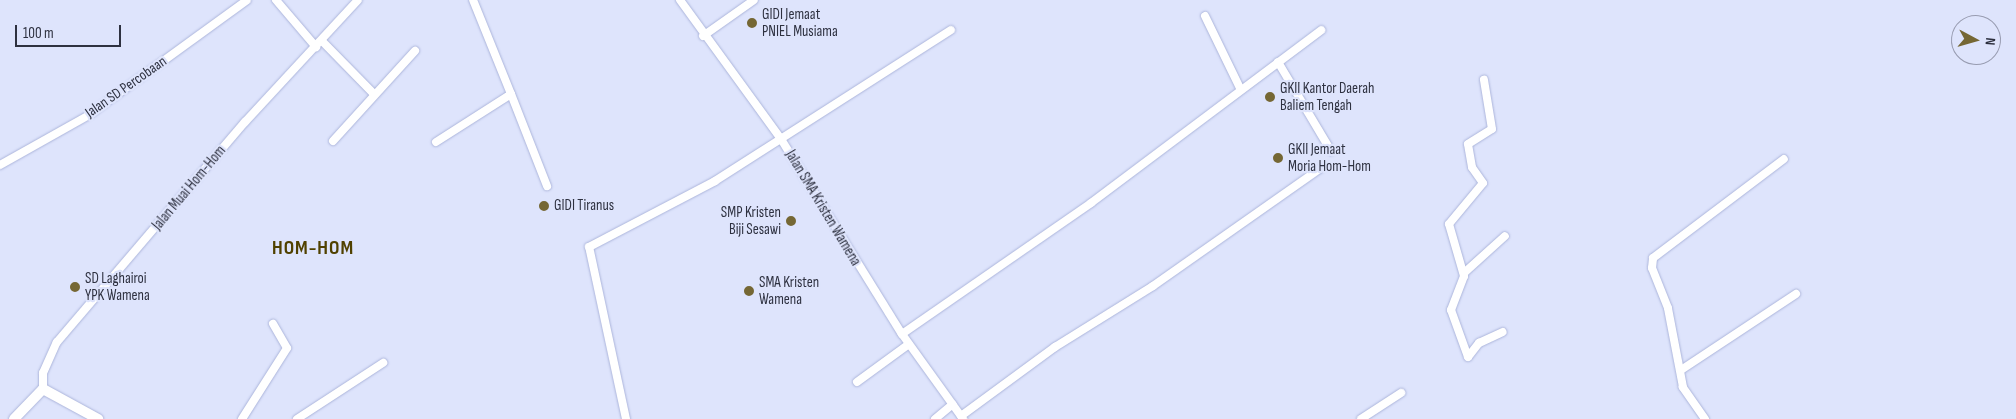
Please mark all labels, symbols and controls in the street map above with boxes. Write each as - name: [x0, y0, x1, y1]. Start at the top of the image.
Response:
- place label: GIDI Jemaat PNIEL Musiama: [762, 5, 838, 40]
- scale bar: [18, 15, 124, 47]
- north arrow: [1951, 15, 2001, 65]
- marker: GIDI Jemaat PNIEL Musiama: [746, 17, 758, 29]
- text: 100 m: [23, 24, 54, 43]
- text: N: [1982, 37, 1999, 46]
- street label: Jalan SD Percobaan: [82, 52, 170, 122]
- place label: GKII Kantor Daerah Baliem Tengah: [1280, 79, 1374, 114]
- marker: GKII Kantor Daerah Baliem Tengah: [1264, 91, 1276, 103]
- place label: GKII Jemaat Moria Hom-Hom: [1288, 140, 1371, 175]
- street label: Jalan Muai Hom-Hom: [148, 142, 230, 234]
- street label: Jalan SMA Kristen Wamena: [781, 147, 865, 269]
- marker: GKII Jemaat Moria Hom-Hom: [1272, 152, 1284, 164]
- place label: GIDI Tiranus: [554, 197, 614, 215]
- marker: GIDI Tiranus: [538, 200, 550, 212]
- place label: SMP Kristen Biji Sesawi: [721, 203, 781, 238]
- marker: SMP Kristen Biji Sesawi: [785, 215, 797, 227]
- district label: HOM-HOM: [271, 236, 355, 260]
- place label: SD Laghairoi YPK Wamena: [85, 269, 150, 304]
- place label: SMA Kristen Wamena: [759, 273, 819, 308]
- marker: SD Laghairoi YPK Wamena: [69, 281, 81, 293]
- marker: SMA Kristen Wamena: [743, 285, 755, 297]

